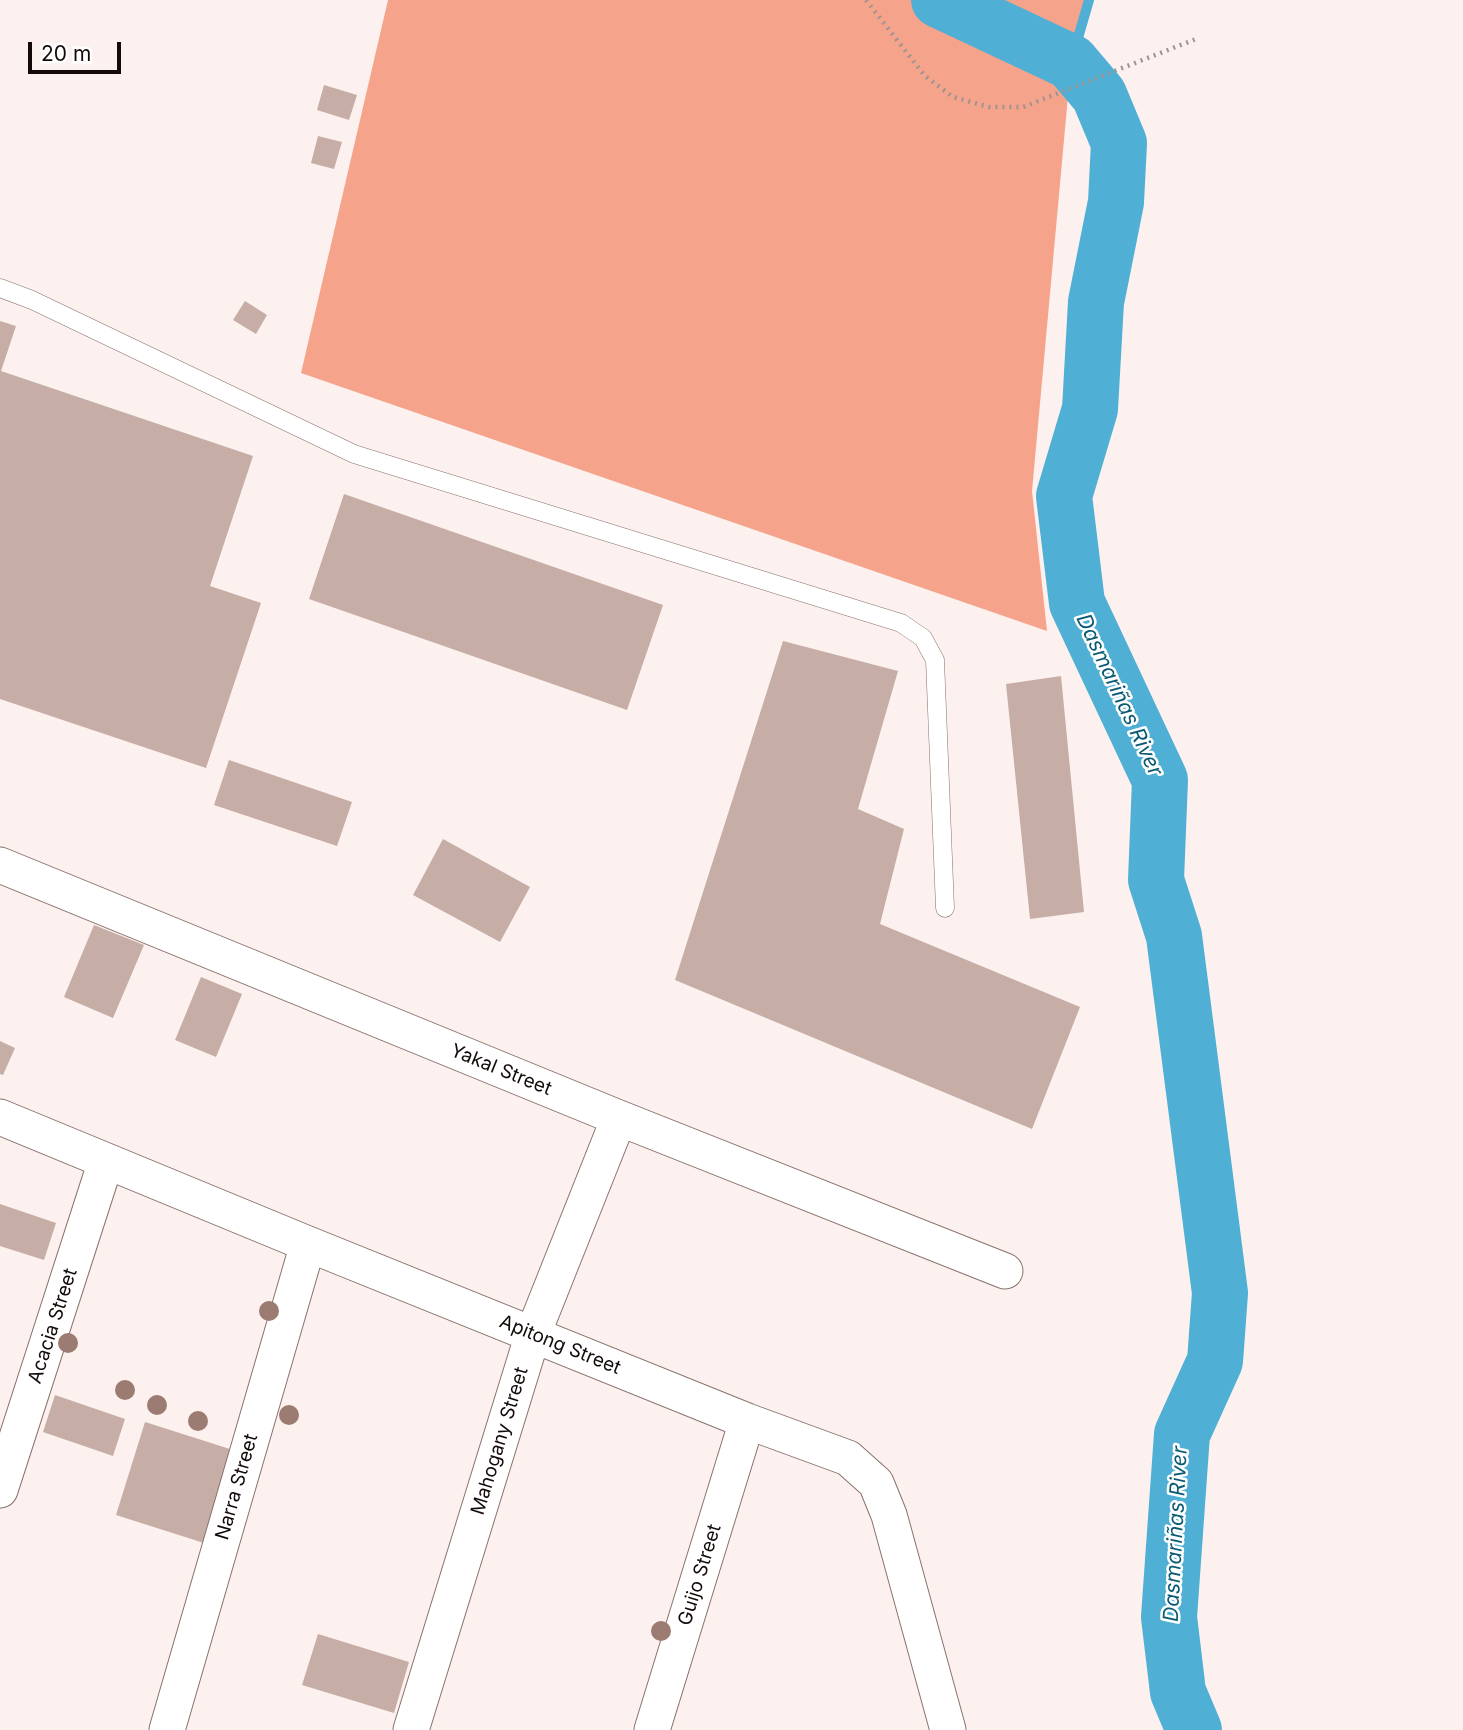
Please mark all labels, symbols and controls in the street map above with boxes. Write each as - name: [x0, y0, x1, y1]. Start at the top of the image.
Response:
- scale bar: [32, 28, 124, 72]
- text: 20 m: [41, 41, 91, 66]
- water label: Dasmariñas River: [1070, 610, 1168, 780]
- street label: Yakal Street: [447, 1039, 555, 1101]
- street label: Acacia Street: [24, 1265, 82, 1387]
- street label: Apitong Street: [496, 1310, 624, 1380]
- street label: Mahogany Street: [467, 1364, 533, 1518]
- street label: Narra Street: [211, 1431, 263, 1543]
- water label: Dasmariñas River: [1159, 1445, 1193, 1623]
- street label: Guijo Street: [674, 1521, 726, 1629]

